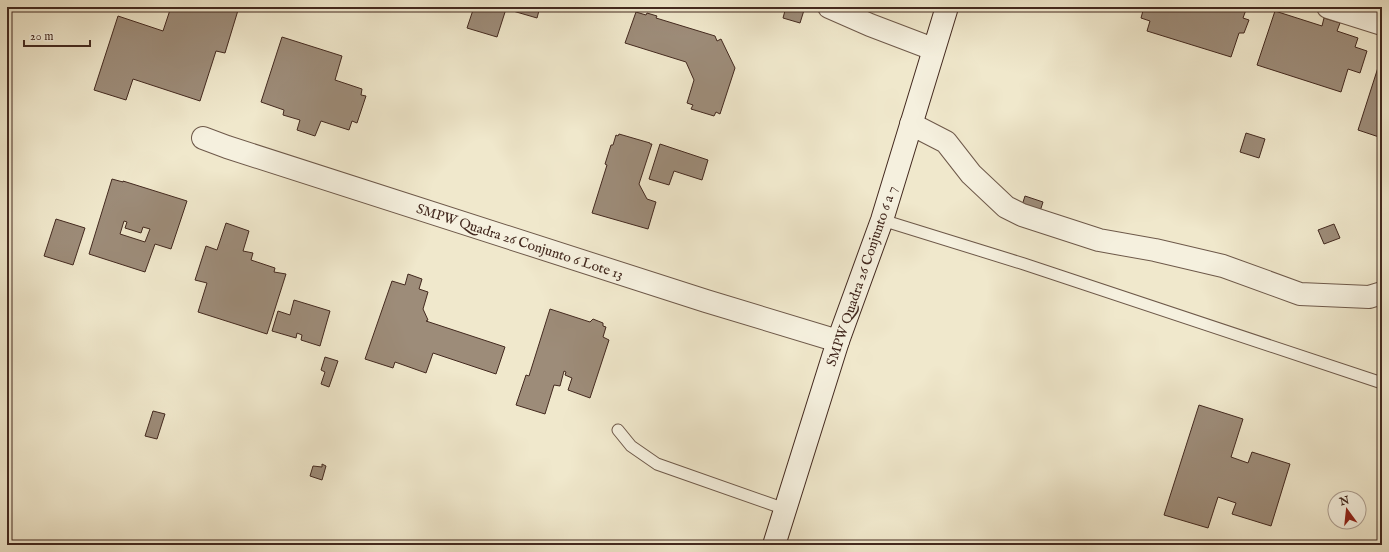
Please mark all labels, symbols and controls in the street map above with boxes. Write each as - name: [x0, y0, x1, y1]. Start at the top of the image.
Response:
- scale bar: [24, 22, 90, 48]
- text: 20 m: [30, 29, 53, 44]
- street label: SMPW Quadra 26 Conjunto 6 a 7: [823, 184, 901, 369]
- street label: SMPW Quadra 26 Conjunto 6 Lote 13: [414, 200, 625, 284]
- north arrow: [1327, 490, 1367, 530]
- text: N: [1337, 493, 1352, 510]

